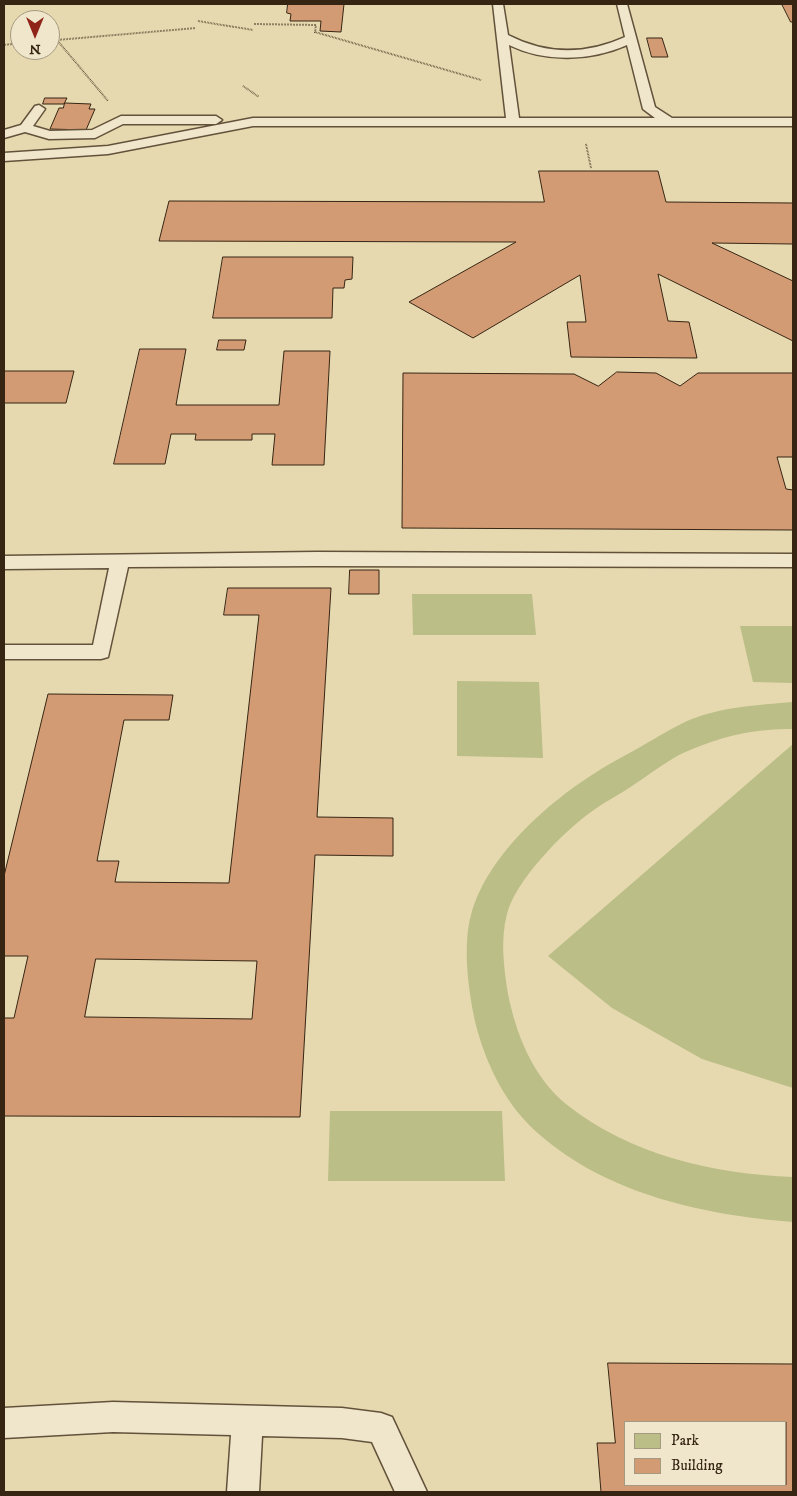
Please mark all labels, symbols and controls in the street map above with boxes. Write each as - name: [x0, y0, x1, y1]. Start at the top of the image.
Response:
- north arrow: [10, 10, 60, 60]
- text: N: [29, 40, 41, 58]
- legend: [624, 1421, 787, 1486]
- text: Park: [671, 1431, 699, 1450]
- text: Building: [671, 1456, 723, 1475]

